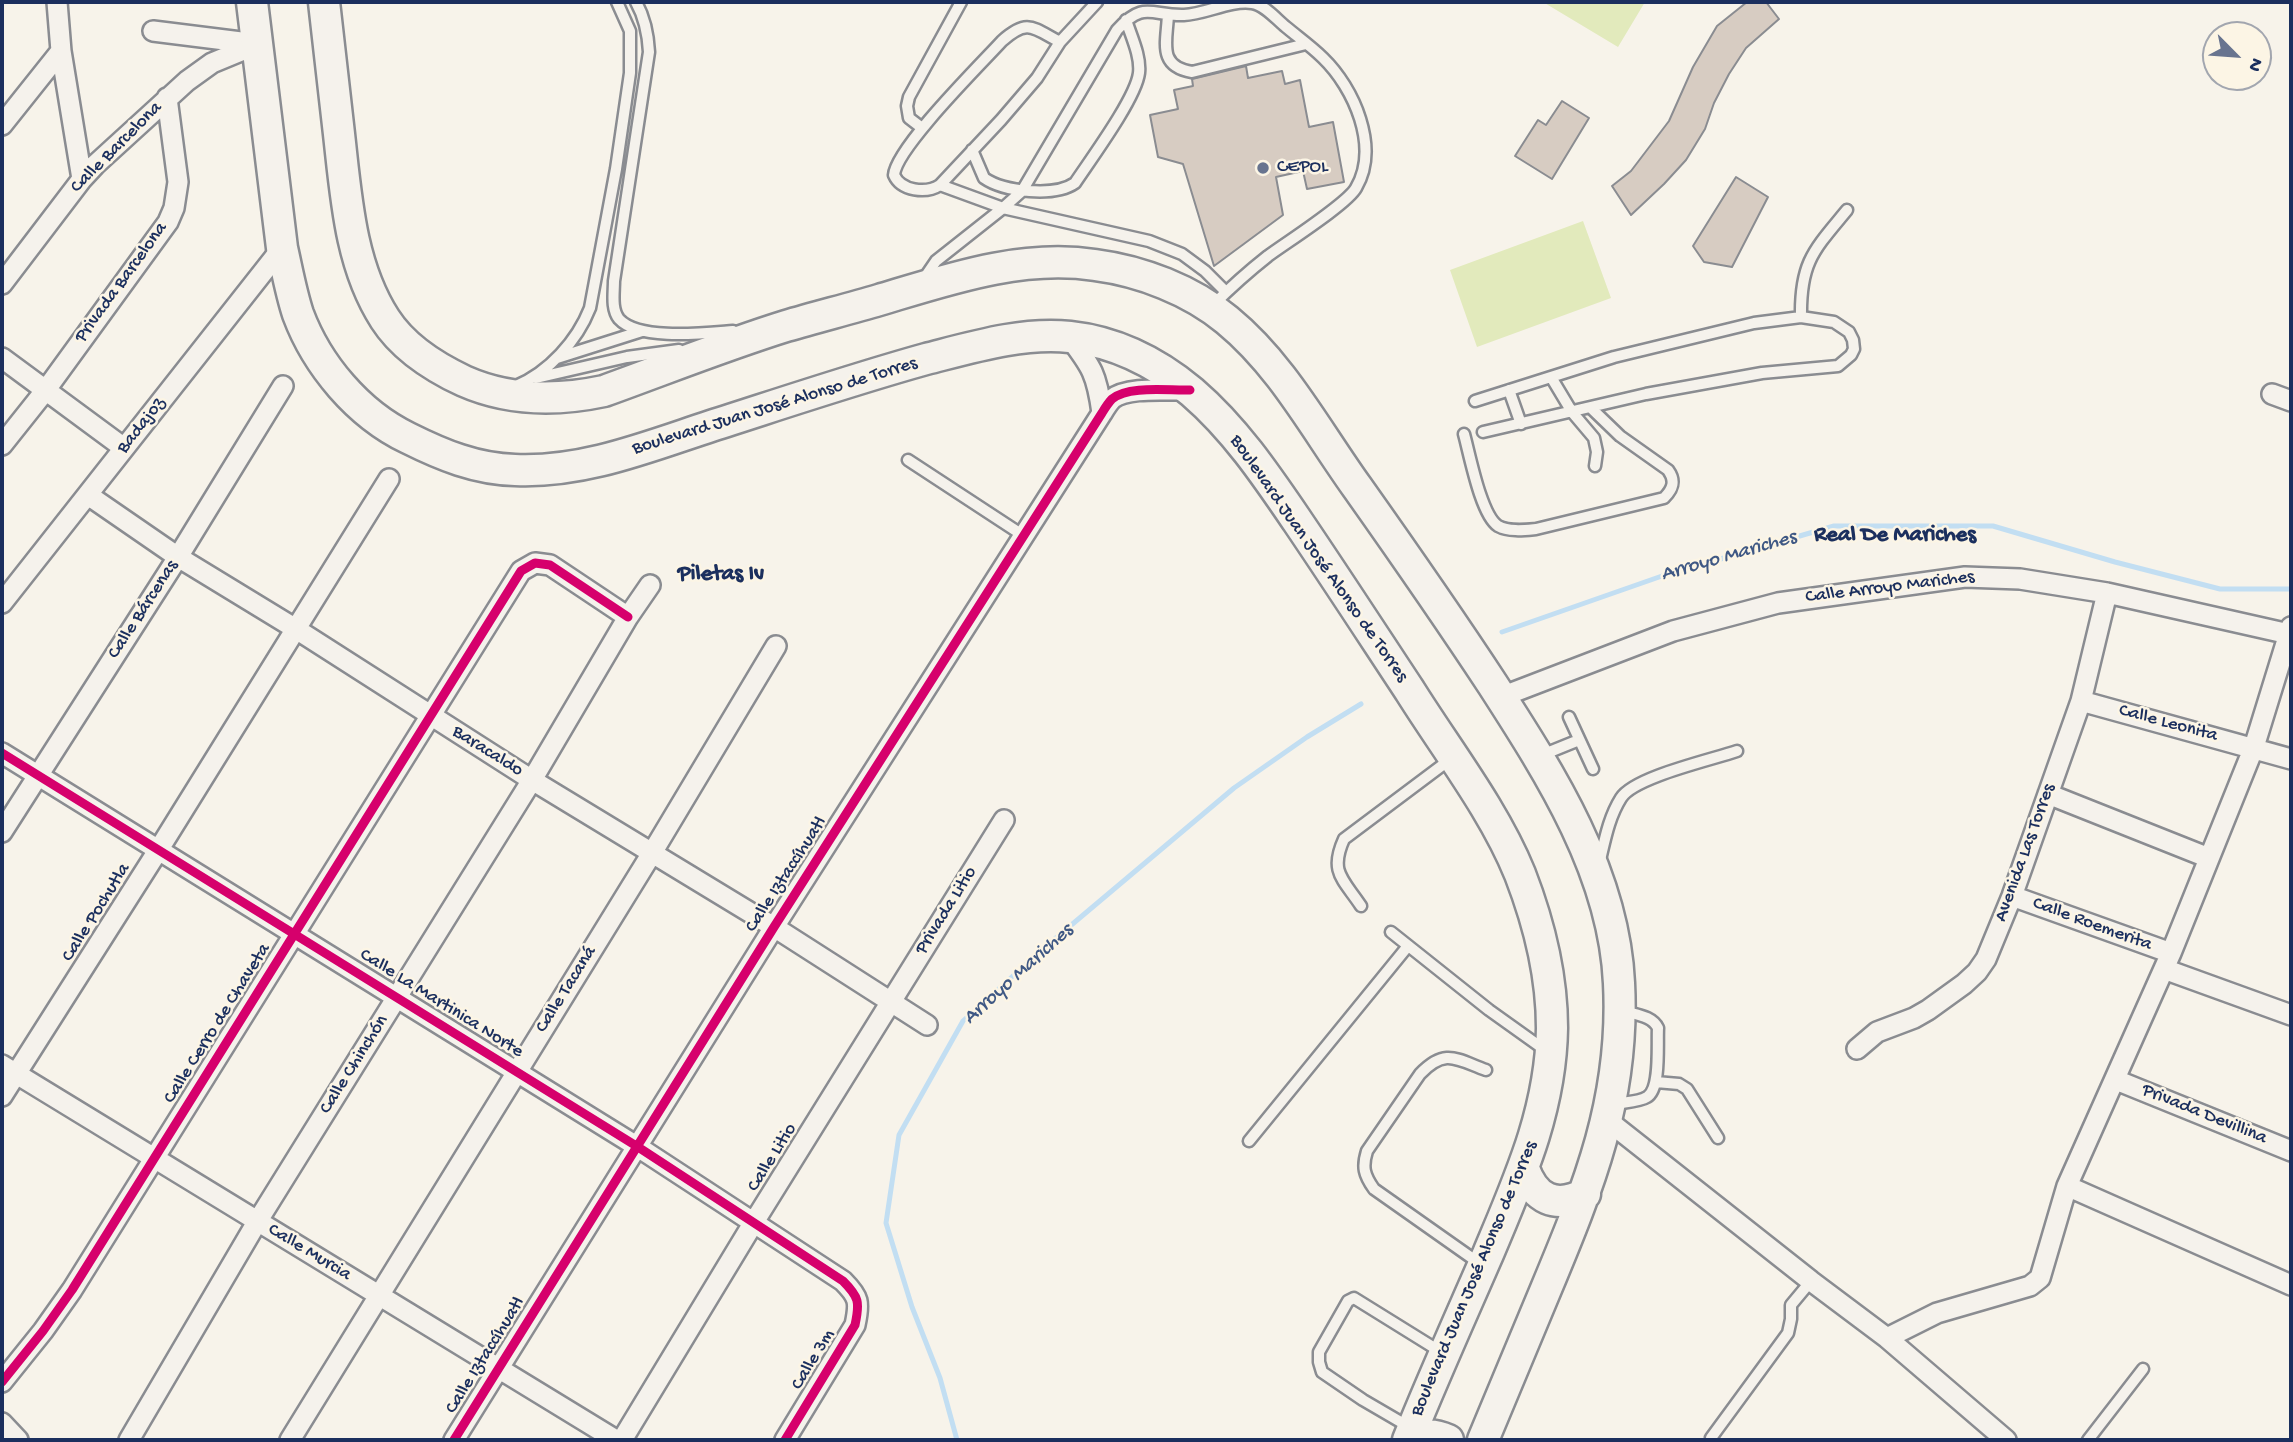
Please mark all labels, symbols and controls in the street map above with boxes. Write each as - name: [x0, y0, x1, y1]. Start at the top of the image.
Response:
- north arrow: [2202, 21, 2272, 91]
- text: N: [2242, 54, 2268, 75]
- street label: Calle Barcelona: [66, 97, 168, 199]
- place label: CEPOL: [1277, 157, 1328, 179]
- marker: CEPOL: [1255, 160, 1271, 176]
- street label: Privada Barcelona: [71, 218, 173, 348]
- street label: Boulevard Juan José Alonso de Torres: [630, 353, 920, 461]
- street label: Badajoz: [113, 393, 171, 459]
- street label: Boulevard Juan José Alonso de Torres: [1224, 431, 1412, 687]
- district label: Real De Mariches: [1814, 522, 1976, 550]
- water label: Arroyo Mariches: [1658, 526, 1800, 588]
- street label: Calle Bárcenas: [104, 556, 184, 664]
- district label: Piletas Iv: [678, 561, 764, 589]
- street label: Calle Arroyo Mariches: [1804, 566, 1976, 610]
- street label: Calle Leonita: [2116, 700, 2220, 748]
- street label: Baracaldo: [447, 721, 527, 783]
- street label: Avenida Las Torres: [1990, 781, 2062, 925]
- street label: Calle Iztaccíhuatl: [741, 813, 833, 937]
- street label: Calle Pochutla: [58, 859, 136, 967]
- street label: Privada Litio: [911, 863, 983, 959]
- street label: Calle Roemerita: [2029, 893, 2155, 957]
- water label: Arroyo Mariches: [959, 919, 1079, 1031]
- street label: Calle Cerro de Chaveta: [159, 940, 277, 1108]
- street label: Calle Tacaná: [531, 942, 603, 1038]
- street label: Calle La Martinica Norte: [355, 944, 527, 1064]
- street label: Calle Chinchón: [315, 1011, 395, 1119]
- street label: Privada Devillina: [2138, 1079, 2270, 1151]
- street label: Calle Litio: [743, 1120, 803, 1196]
- street label: Boulevard Juan José Alonso de Torres: [1407, 1138, 1543, 1420]
- street label: Calle Murcia: [263, 1219, 355, 1287]
- street label: Calle Iztaccíhuatl: [441, 1293, 531, 1419]
- street label: Calle 3m: [787, 1325, 841, 1395]

